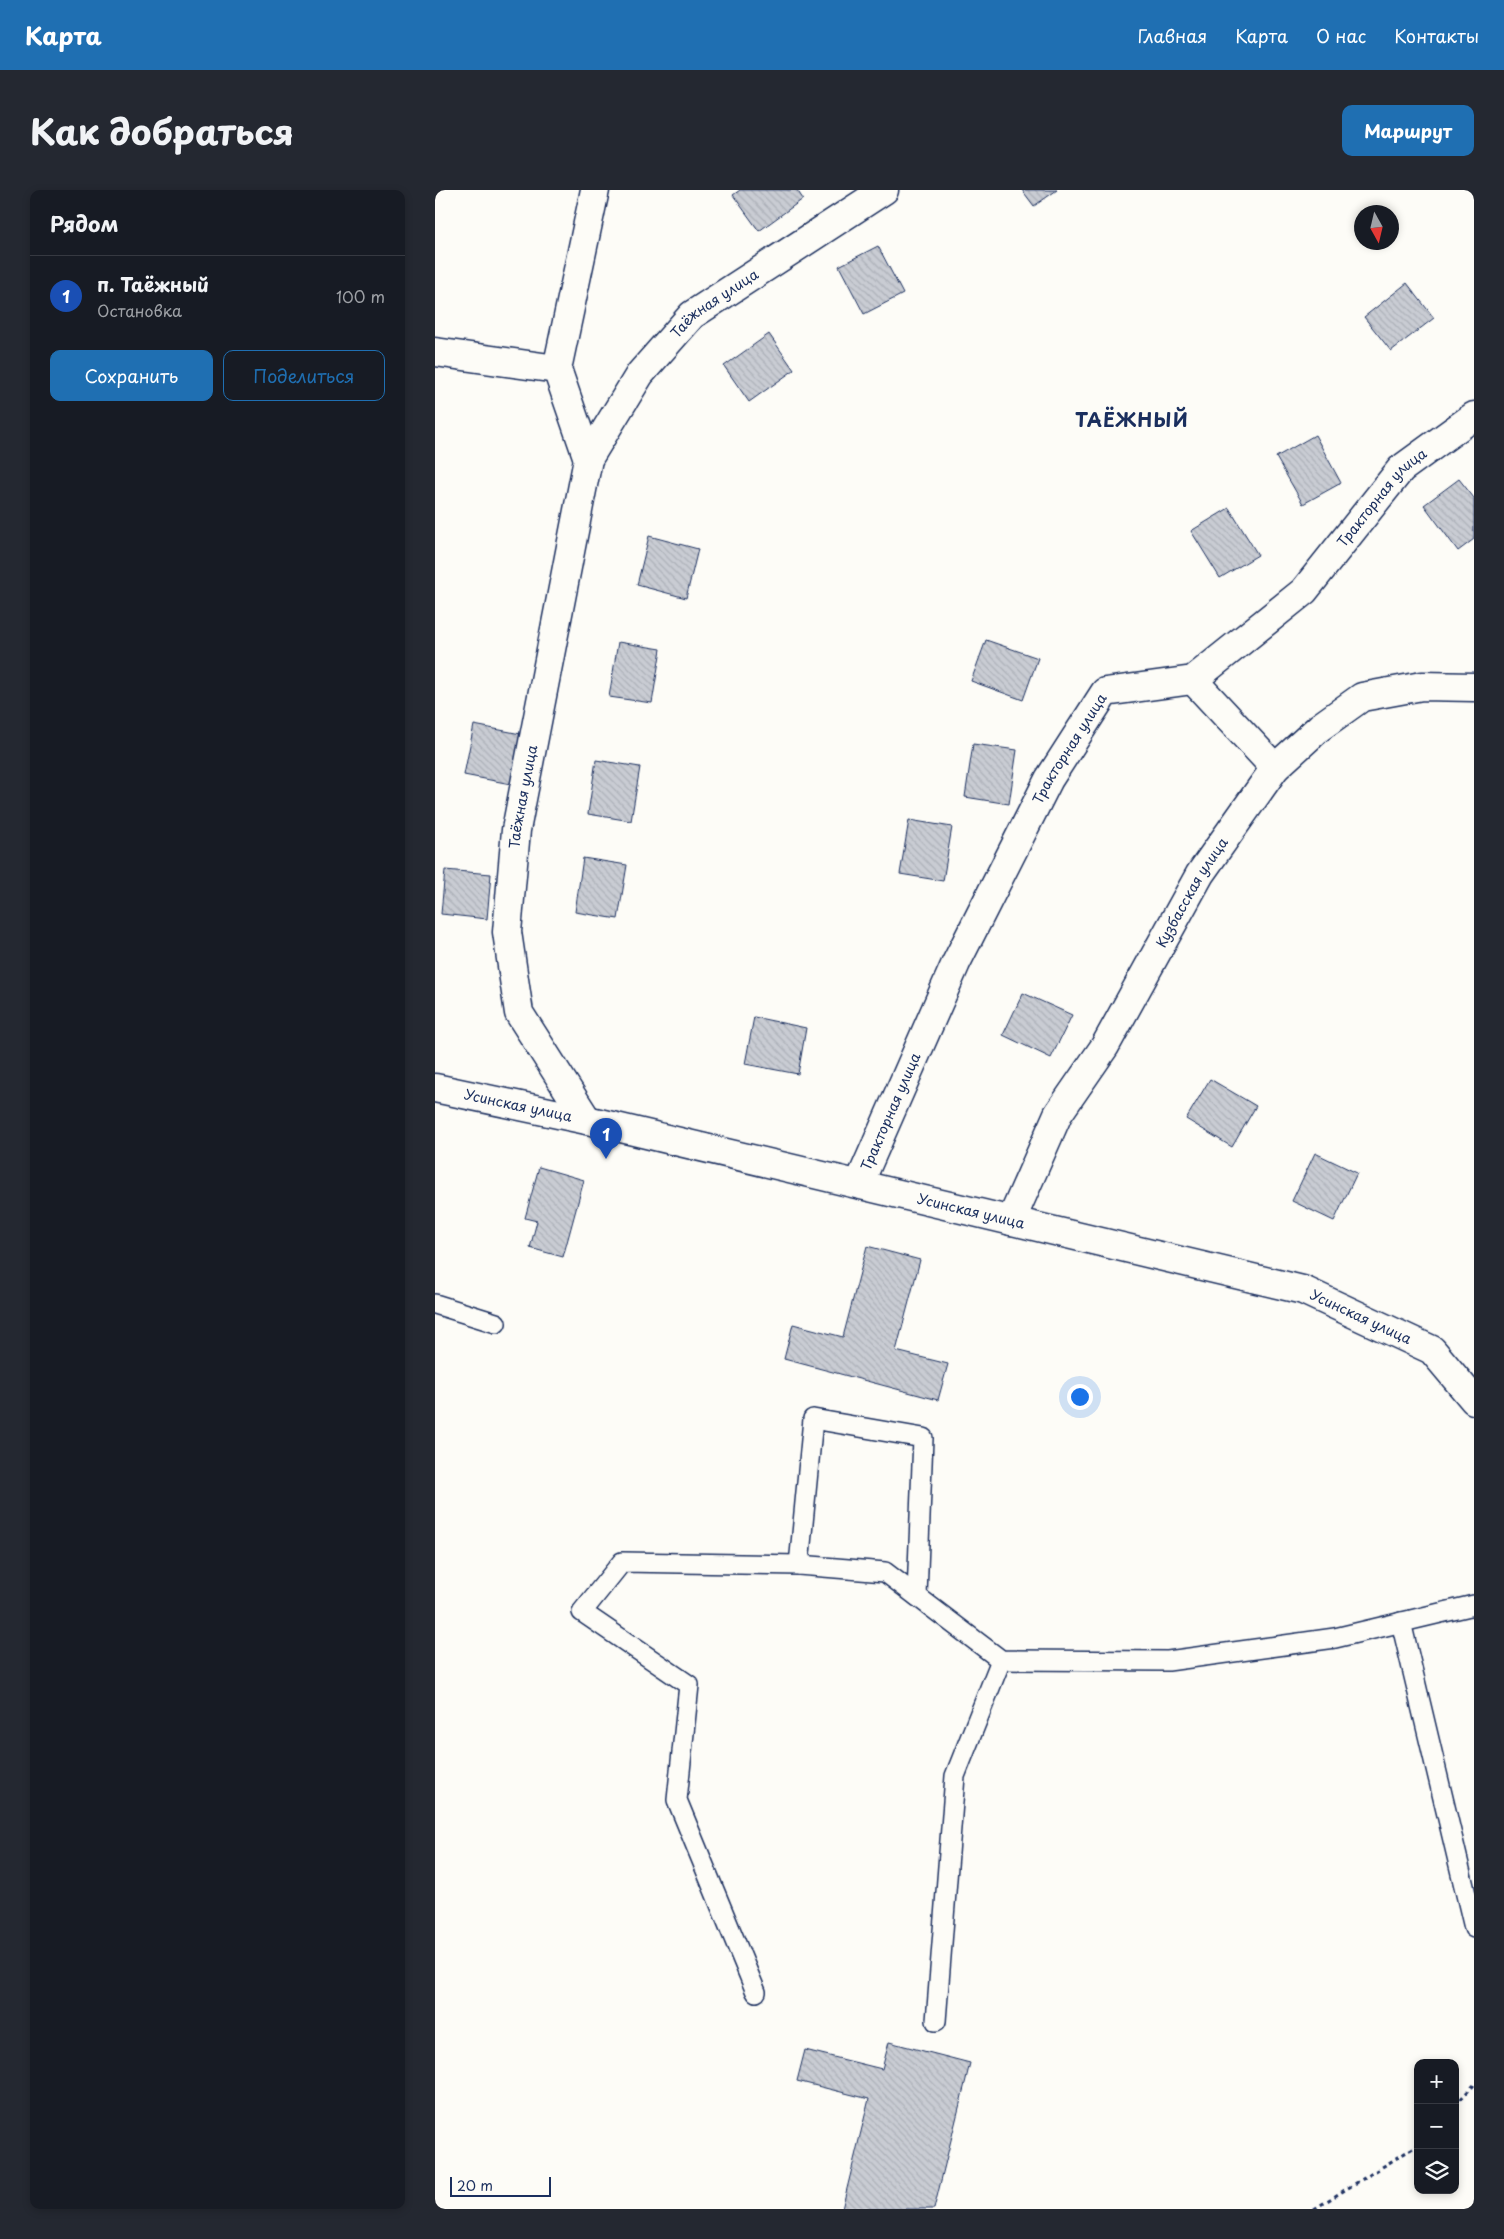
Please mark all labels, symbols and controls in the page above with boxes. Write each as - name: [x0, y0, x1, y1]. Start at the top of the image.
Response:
- text: Карта: [25, 17, 102, 53]
- text: Главная: [1138, 22, 1207, 49]
- text: Карта: [1235, 22, 1288, 49]
- text: О нас: [1316, 22, 1366, 49]
- text: Контакты: [1394, 22, 1479, 49]
- text: Как добраться: [30, 104, 294, 157]
- button: Маршрут: [1342, 105, 1474, 156]
- north arrow: [1354, 205, 1399, 250]
- text: Рядом: [50, 207, 118, 239]
- street label: Таёжная улица: [665, 263, 762, 343]
- text: п. Таёжный: [97, 270, 209, 298]
- text: 1: [62, 284, 70, 308]
- text: 100 m: [336, 284, 385, 308]
- text: Остановка: [97, 298, 182, 322]
- button: Сохранить: [50, 350, 213, 401]
- button: Поделиться: [223, 350, 385, 401]
- district label: ТАЁЖНЫЙ: [1075, 405, 1189, 433]
- street label: Тракторная улица: [1332, 443, 1431, 551]
- street label: Тракторная улица: [1027, 689, 1112, 808]
- street label: Таёжная улица: [503, 743, 542, 849]
- street label: Кузбасская улица: [1150, 833, 1233, 951]
- street label: Тракторная улица: [855, 1049, 925, 1174]
- street label: Усинская улица: [462, 1083, 574, 1127]
- pin: 1: [590, 1118, 622, 1159]
- street label: Усинская улица: [915, 1188, 1027, 1234]
- street label: Усинская улица: [1307, 1284, 1415, 1349]
- your location: [1067, 1384, 1093, 1410]
- map controls: [1414, 2059, 1459, 2194]
- button: +: [1414, 2059, 1459, 2104]
- button: −: [1414, 2104, 1459, 2149]
- button: layers: [1414, 2149, 1459, 2194]
- scale bar: [450, 2174, 551, 2197]
- text: 20 m: [457, 2175, 493, 2196]

